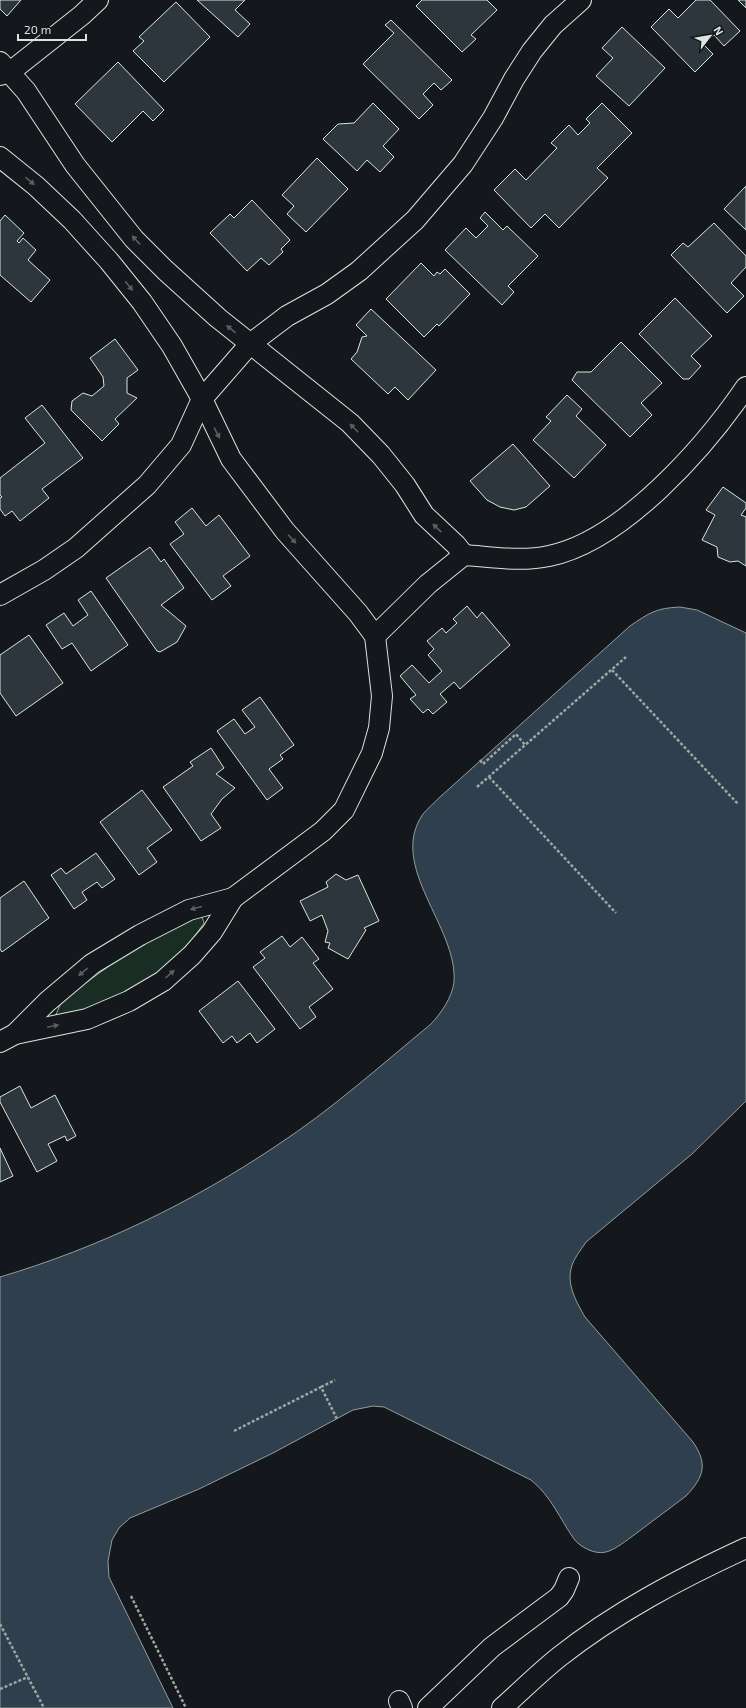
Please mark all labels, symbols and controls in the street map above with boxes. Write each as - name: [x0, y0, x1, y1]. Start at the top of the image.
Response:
- scale bar: [18, 16, 86, 42]
- north arrow: [690, 16, 730, 56]
- text: 20 m: [24, 22, 51, 36]
- text: N: [711, 24, 727, 37]
- one-way arrow: [25, 177, 35, 186]
- one-way arrow: [132, 235, 141, 246]
- one-way arrow: [125, 280, 133, 291]
- one-way arrow: [226, 325, 237, 333]
- one-way arrow: [349, 423, 359, 433]
- one-way arrow: [214, 427, 221, 439]
- one-way arrow: [432, 523, 442, 533]
- one-way arrow: [287, 534, 296, 544]
- one-way arrow: [189, 905, 201, 911]
- one-way arrow: [78, 967, 88, 976]
- one-way arrow: [165, 970, 176, 979]
- one-way arrow: [47, 1023, 59, 1029]

